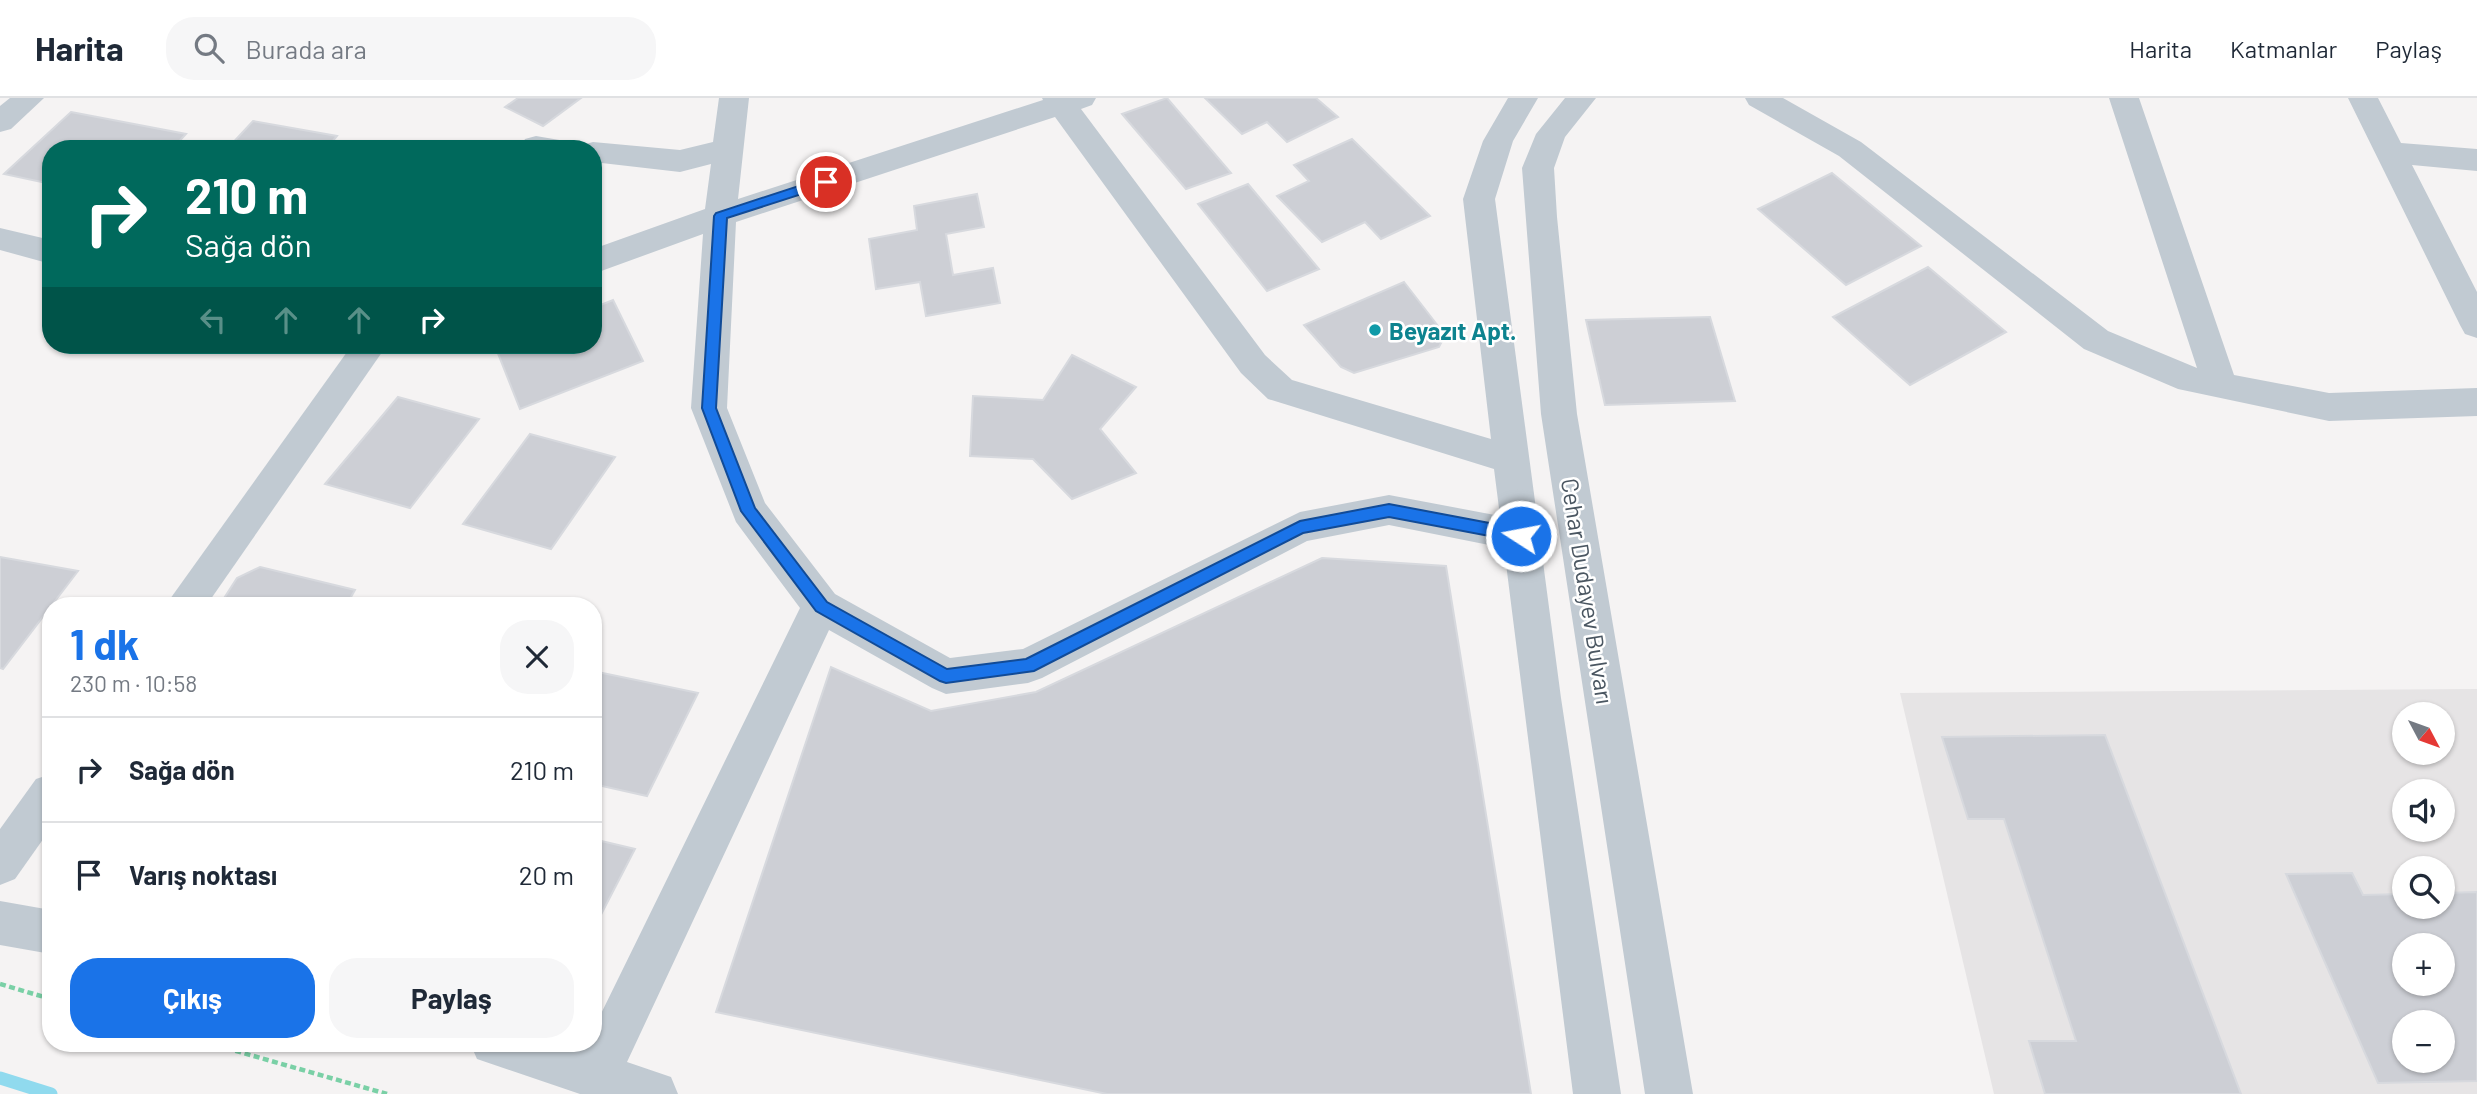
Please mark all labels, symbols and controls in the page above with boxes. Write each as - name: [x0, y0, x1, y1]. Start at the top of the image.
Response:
- search box: [166, 17, 656, 80]
- text: Harita: [35, 28, 124, 68]
- icon: search: [190, 29, 228, 67]
- text: Burada ara: [246, 33, 367, 64]
- text: Harita: [2129, 34, 2192, 63]
- text: Katmanlar: [2230, 34, 2337, 63]
- text: Paylaş: [2375, 34, 2442, 63]
- pin: [796, 152, 856, 212]
- icon: arrive: [807, 163, 845, 201]
- text: 210 m: [185, 165, 308, 224]
- icon: right: [70, 168, 161, 259]
- text: Sağa dön: [185, 225, 312, 263]
- icon: left: [194, 301, 232, 339]
- icon: ahead: [267, 301, 305, 339]
- icon: ahead: [340, 301, 378, 339]
- icon: right: [413, 301, 451, 339]
- place label: Beyazıt Apt.: [1389, 316, 1516, 345]
- marker: Beyazıt Apt.: [1367, 322, 1383, 338]
- street label: Cehar Dudayev Bulvarı: [1556, 476, 1620, 706]
- position arrow: [1484, 499, 1558, 573]
- text: 1 dk: [70, 618, 139, 668]
- button: close: [500, 620, 574, 694]
- text: 230 m · 10:58: [70, 669, 197, 697]
- north arrow: [2392, 702, 2455, 765]
- map controls: [2392, 702, 2455, 1073]
- icon: right: [70, 751, 108, 789]
- text: Sağa dön: [129, 754, 235, 785]
- text: 210 m: [510, 754, 574, 785]
- button: sound: [2392, 779, 2455, 842]
- icon: arrive: [70, 856, 108, 894]
- button: search: [2392, 856, 2455, 919]
- text: Varış noktası: [129, 859, 277, 890]
- text: 20 m: [519, 859, 574, 890]
- button: +: [2392, 933, 2455, 996]
- button: Çıkış: [70, 958, 315, 1038]
- button: Paylaş: [329, 958, 574, 1038]
- button: −: [2392, 1010, 2455, 1073]

